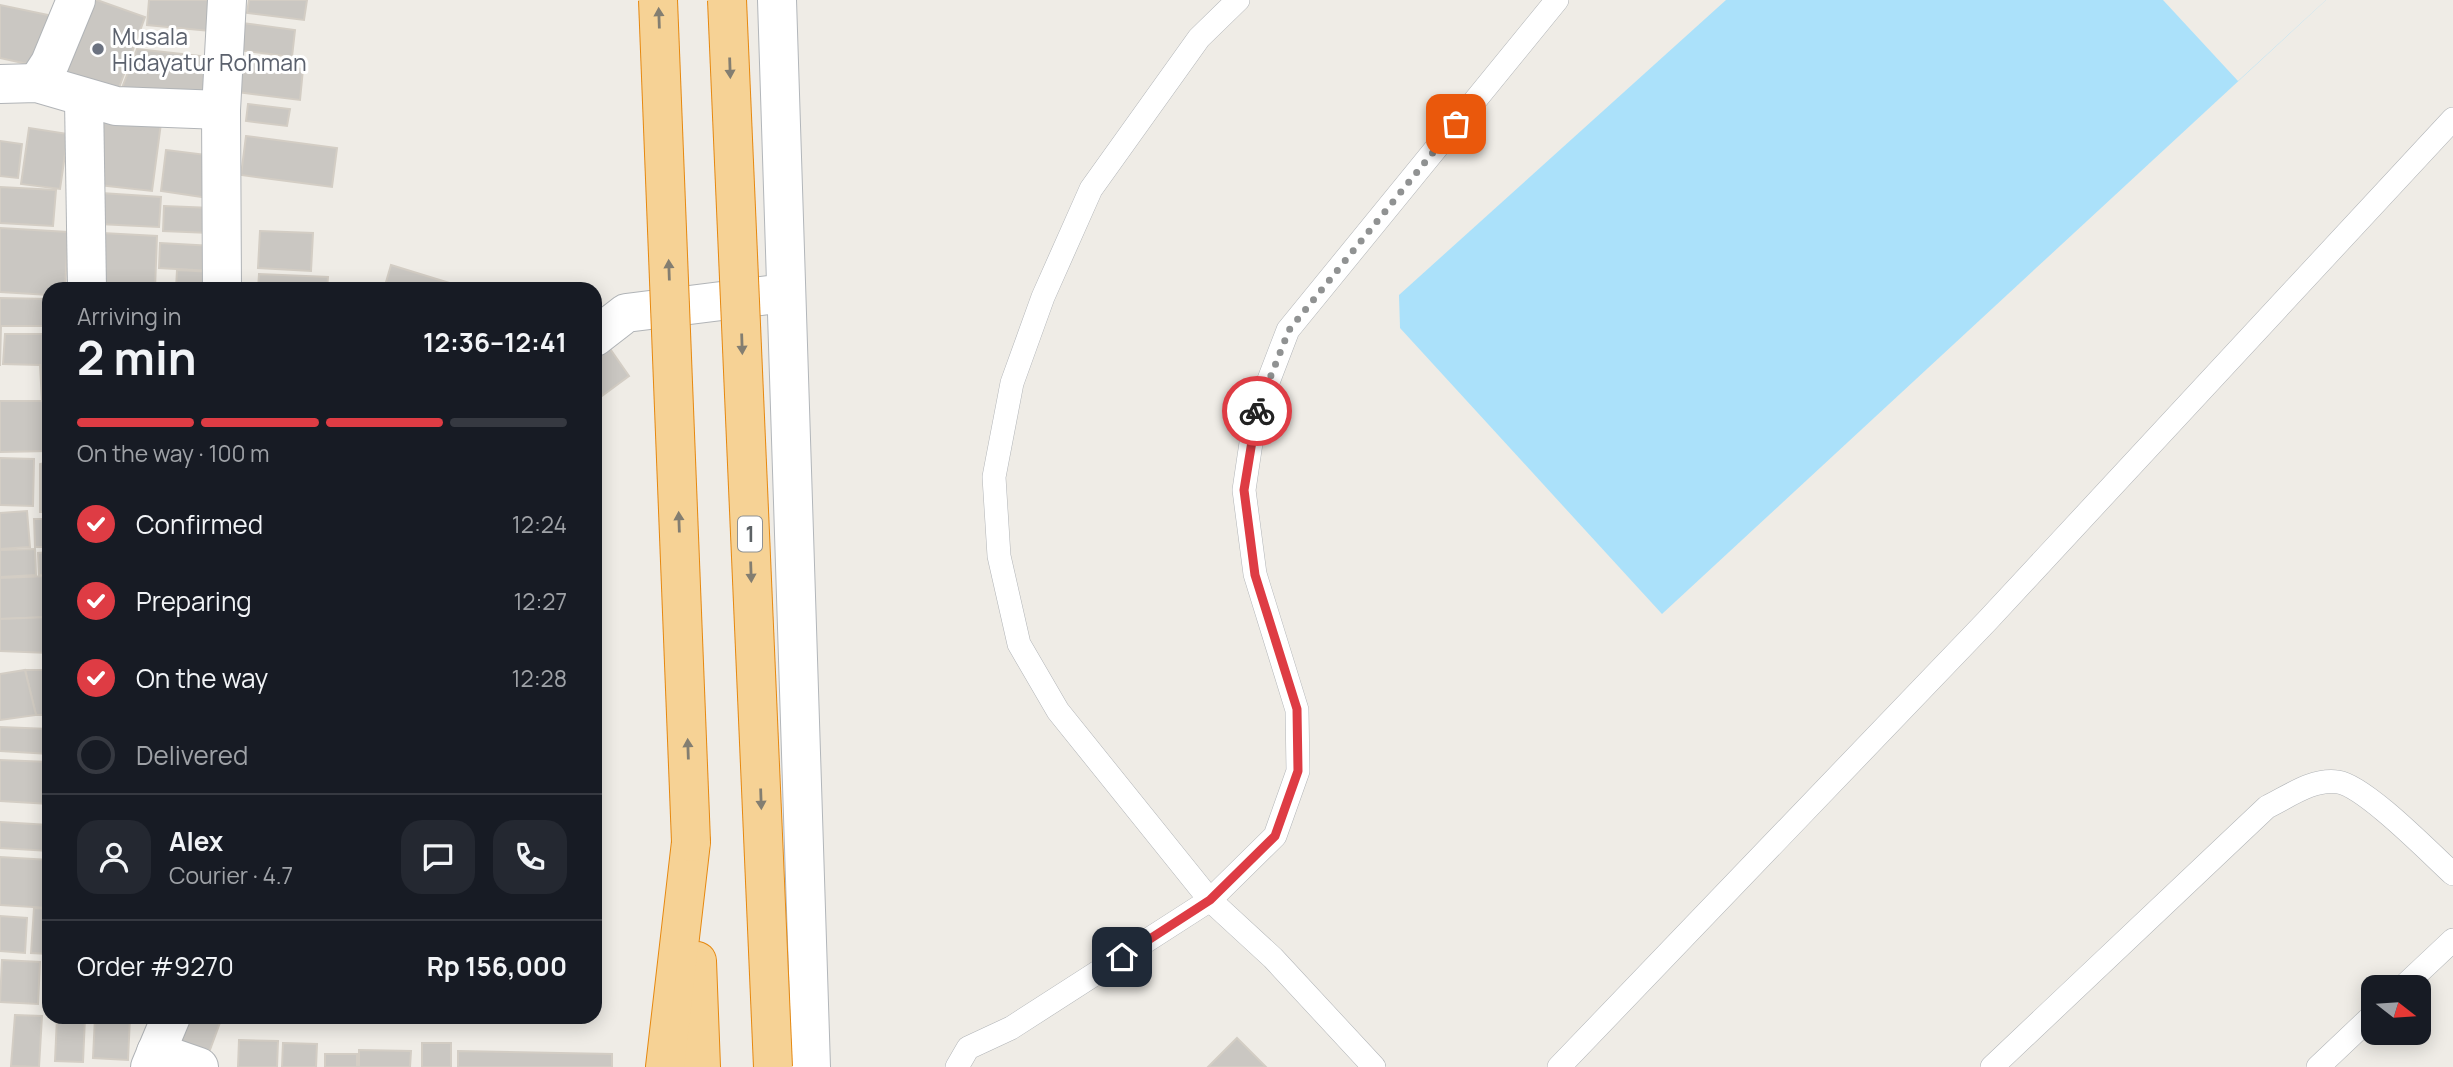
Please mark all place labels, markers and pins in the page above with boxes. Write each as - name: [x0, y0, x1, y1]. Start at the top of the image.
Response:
- place label: Musala Hidayatur Rohman: [112, 20, 307, 78]
- marker: Musala Hidayatur Rohman: [90, 41, 106, 57]
- pin: [1426, 94, 1486, 154]
- pin: [1092, 927, 1152, 987]

